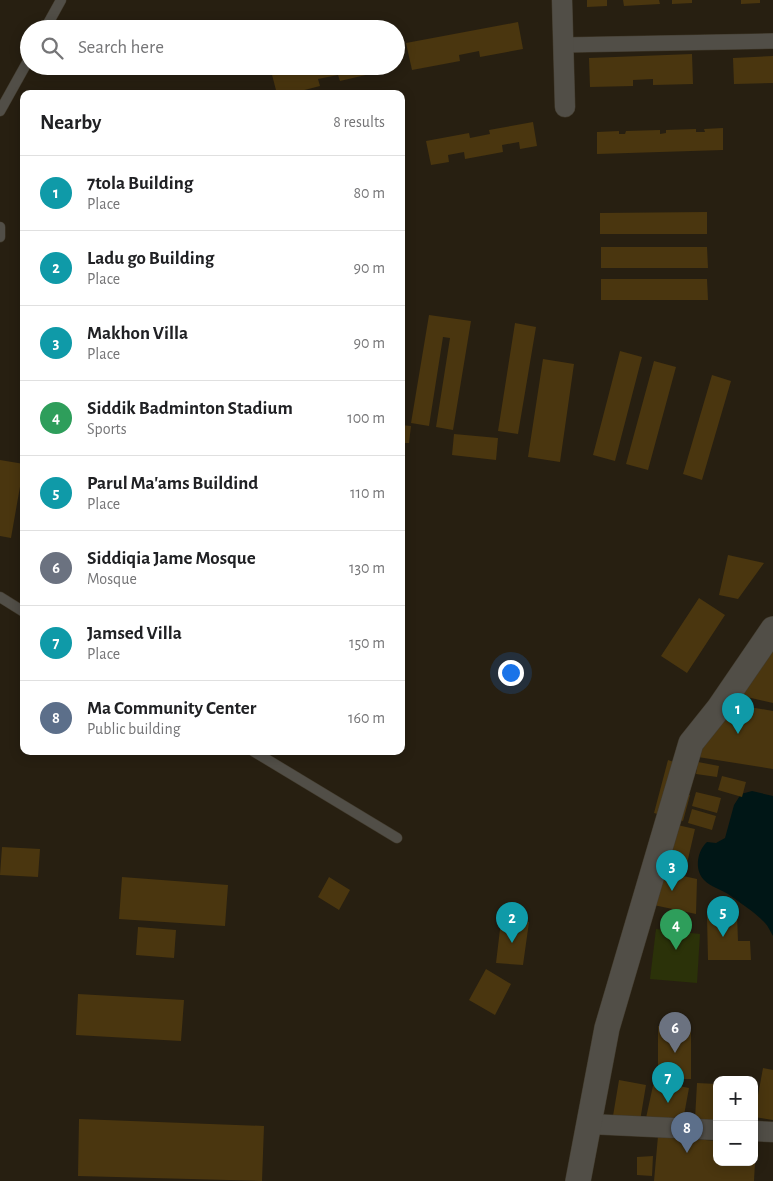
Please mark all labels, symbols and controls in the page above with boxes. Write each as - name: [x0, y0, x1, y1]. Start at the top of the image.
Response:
- search box: [20, 20, 405, 75]
- icon: search: [38, 34, 66, 62]
- text: Search here: [78, 38, 164, 57]
- text: Nearby: [40, 112, 101, 133]
- text: 8 results: [333, 114, 385, 130]
- text: 7tola Building: [87, 174, 193, 193]
- text: 1: [53, 185, 59, 201]
- text: 80 m: [354, 185, 385, 201]
- text: Place: [87, 196, 120, 212]
- text: Ladu go Building: [87, 249, 214, 268]
- text: 2: [52, 260, 60, 276]
- text: 90 m: [354, 260, 385, 276]
- text: Place: [87, 271, 120, 287]
- text: Makhon Villa: [87, 324, 188, 343]
- text: 3: [53, 335, 59, 351]
- text: 90 m: [354, 335, 385, 351]
- text: Place: [87, 346, 120, 362]
- text: Siddik Badminton Stadium: [87, 399, 293, 418]
- text: 4: [52, 410, 60, 426]
- text: 100 m: [347, 410, 385, 426]
- text: Sports: [87, 421, 127, 437]
- text: Parul Ma'ams Buildind: [87, 474, 258, 493]
- text: 5: [53, 485, 59, 501]
- text: 110 m: [350, 485, 385, 501]
- text: Place: [87, 496, 120, 512]
- text: Siddiqia Jame Mosque: [87, 549, 256, 568]
- text: 6: [52, 560, 60, 576]
- text: 130 m: [349, 560, 385, 576]
- text: Mosque: [87, 571, 137, 587]
- text: Jamsed Villa: [87, 624, 182, 643]
- text: 7: [53, 635, 59, 651]
- text: 150 m: [349, 635, 385, 651]
- text: Place: [87, 646, 120, 662]
- your location: [498, 660, 524, 686]
- pin: 1: [722, 693, 754, 734]
- text: Ma Community Center: [87, 699, 256, 718]
- text: 8: [52, 710, 60, 726]
- text: 160 m: [348, 710, 385, 726]
- text: Public building: [87, 721, 181, 737]
- pin: 3: [656, 850, 688, 891]
- pin: 5: [707, 896, 739, 937]
- pin: 2: [496, 902, 528, 943]
- pin: 4: [660, 909, 692, 950]
- pin: 6: [659, 1012, 691, 1053]
- pin: 7: [652, 1062, 684, 1103]
- map controls: [713, 1076, 758, 1166]
- button: +: [713, 1076, 758, 1121]
- pin: 8: [671, 1112, 703, 1153]
- button: −: [713, 1121, 758, 1166]

